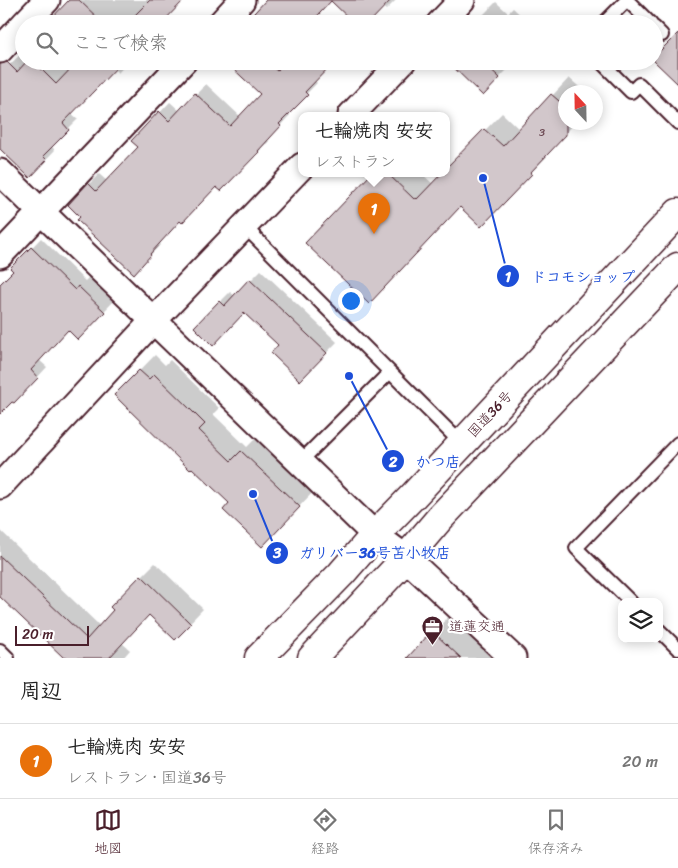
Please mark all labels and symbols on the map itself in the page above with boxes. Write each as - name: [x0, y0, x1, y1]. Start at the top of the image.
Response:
- north arrow: [558, 85, 603, 130]
- house number: 3: [539, 123, 545, 142]
- pin: 1: [358, 193, 390, 234]
- callout: ドコモショップ: [495, 261, 645, 291]
- text: 1: [505, 264, 512, 290]
- text: ドコモショップ: [531, 264, 635, 290]
- your location: [338, 288, 364, 314]
- street label: 国道36号: [461, 384, 519, 444]
- callout: かつ店: [380, 446, 470, 476]
- text: 2: [388, 449, 398, 475]
- text: かつ店: [415, 449, 461, 475]
- callout: ガリバー36号苫小牧店: [264, 538, 461, 568]
- text: 3: [272, 540, 282, 566]
- text: ガリバー36号苫小牧店: [299, 540, 451, 566]
- office icon: 道蓮交通: [421, 614, 445, 645]
- place label: 道蓮交通: [449, 614, 505, 639]
- scale bar: [15, 623, 89, 646]

